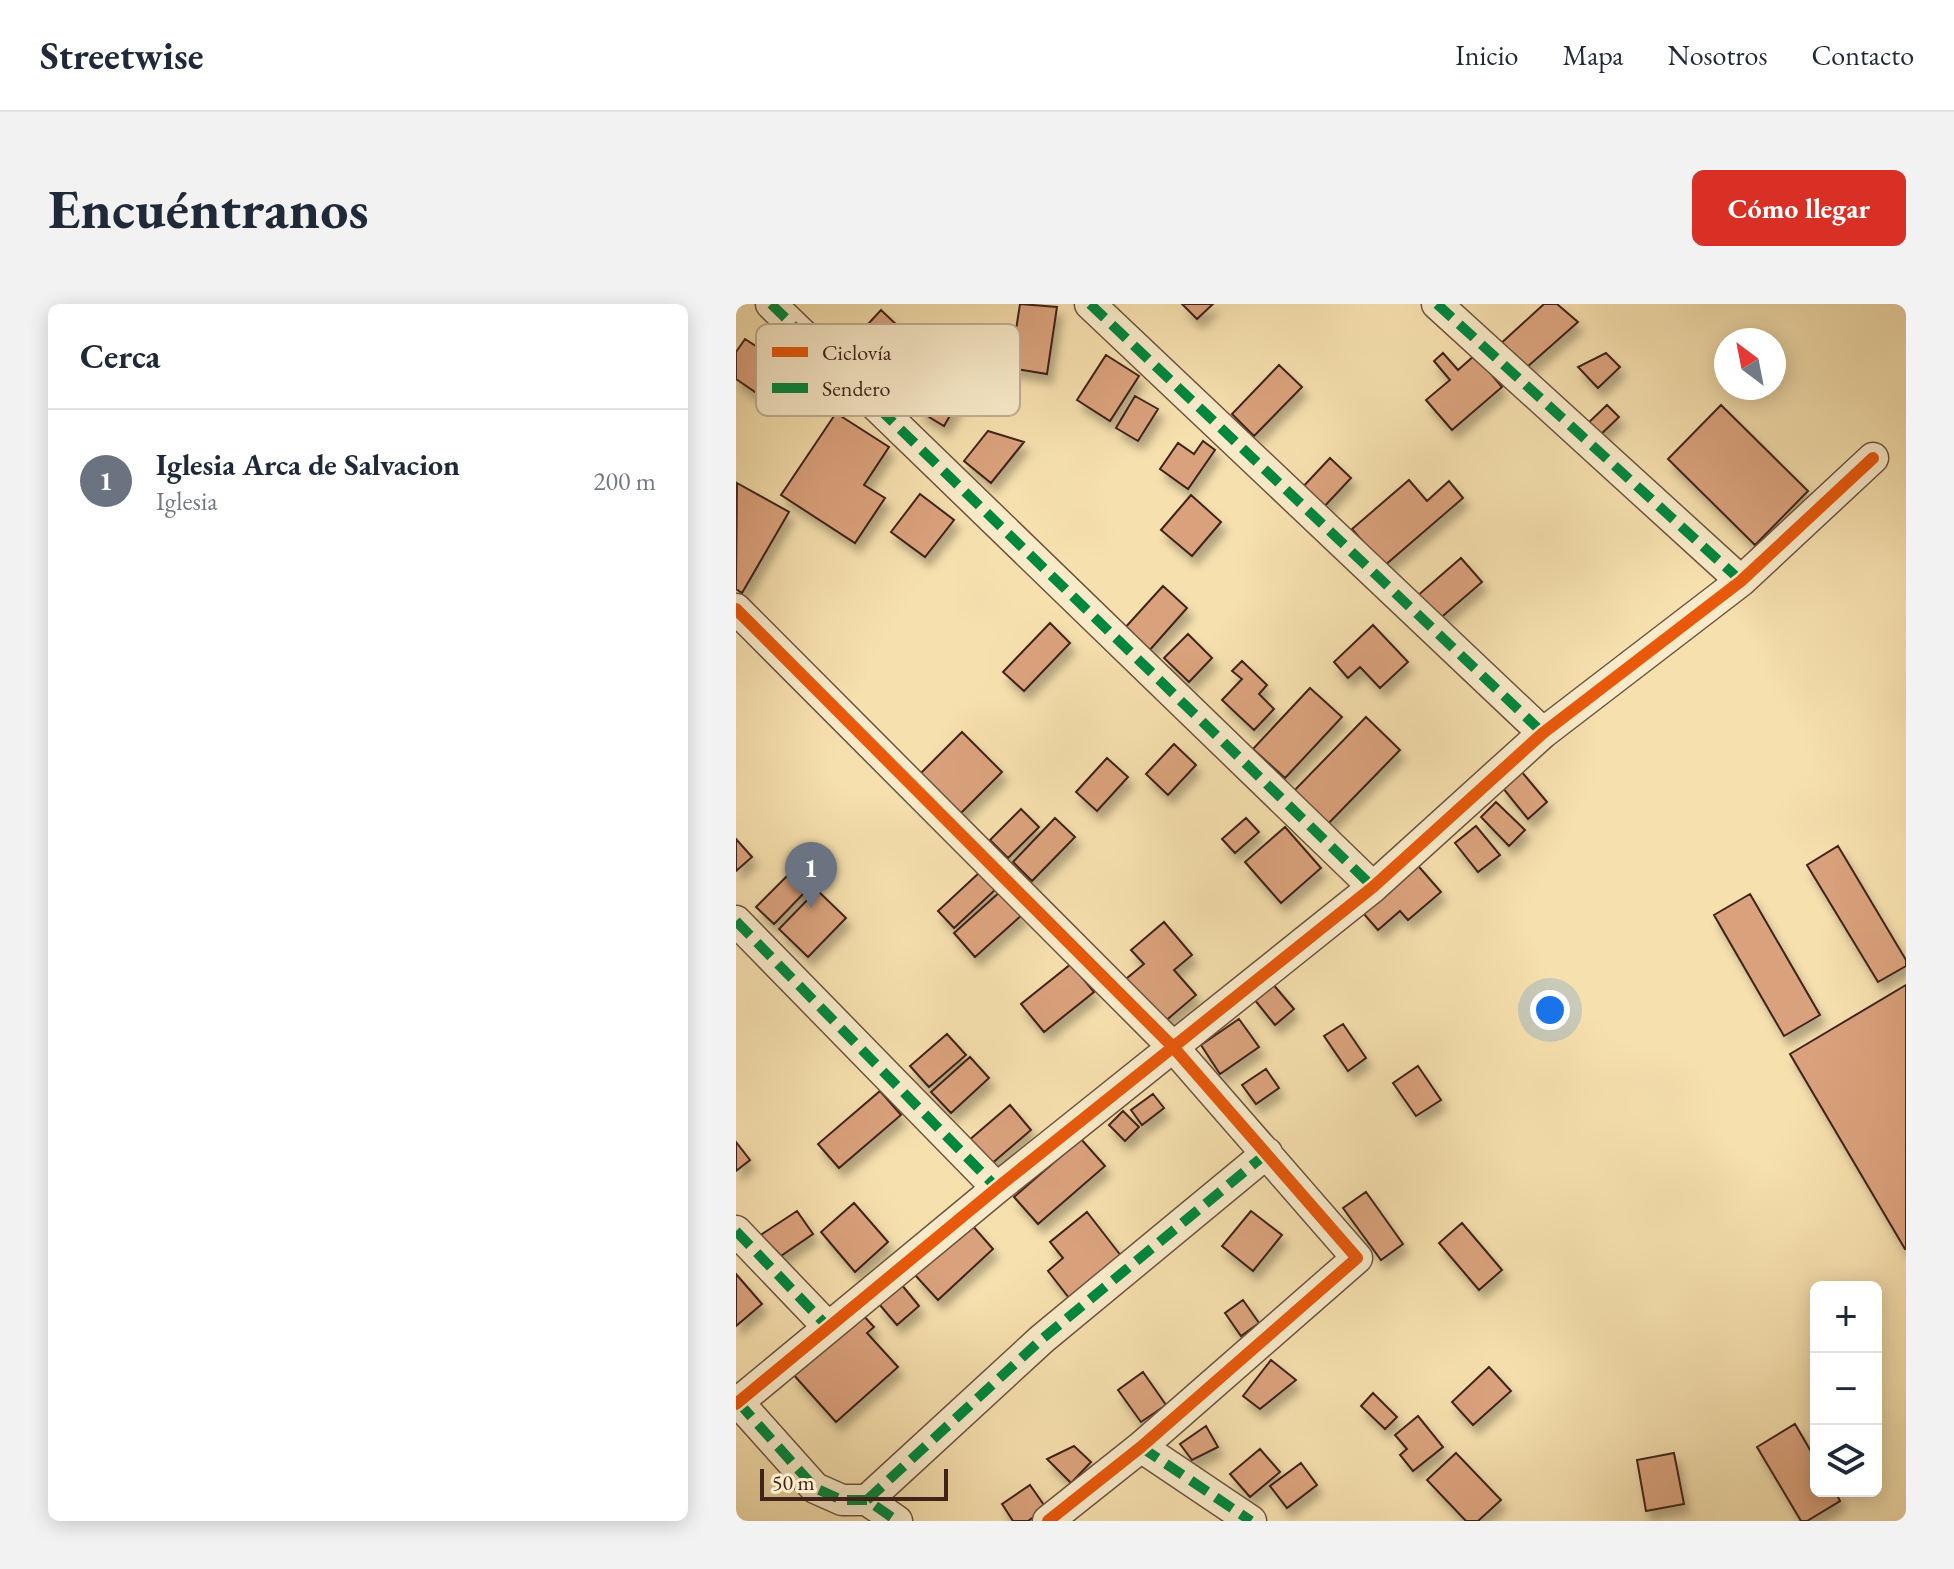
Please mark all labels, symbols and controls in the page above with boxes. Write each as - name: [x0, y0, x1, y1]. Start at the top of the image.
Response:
- text: Streetwise: [40, 31, 203, 80]
- text: Inicio: [1455, 37, 1518, 73]
- text: Mapa: [1562, 37, 1623, 73]
- text: Nosotros: [1667, 37, 1767, 73]
- text: Contacto: [1811, 37, 1914, 73]
- button: Cómo llegar: [1692, 170, 1906, 246]
- text: Encuéntranos: [48, 172, 369, 245]
- legend: [756, 324, 1020, 416]
- north arrow: [1714, 328, 1786, 400]
- text: Cerca: [80, 334, 160, 378]
- text: Ciclovía: [822, 338, 892, 367]
- text: Sendero: [822, 374, 890, 403]
- text: Iglesia Arca de Salvacion: [156, 445, 460, 484]
- text: 1: [99, 464, 113, 498]
- text: 200 m: [593, 464, 656, 498]
- text: Iglesia: [156, 484, 218, 518]
- pin: 1: [785, 842, 837, 908]
- your location: [1530, 990, 1570, 1030]
- map controls: [1810, 1281, 1882, 1497]
- button: +: [1810, 1281, 1882, 1353]
- button: −: [1810, 1353, 1882, 1425]
- button: layers: [1810, 1425, 1882, 1497]
- scale bar: [760, 1465, 948, 1501]
- text: 50 m: [772, 1468, 815, 1497]

